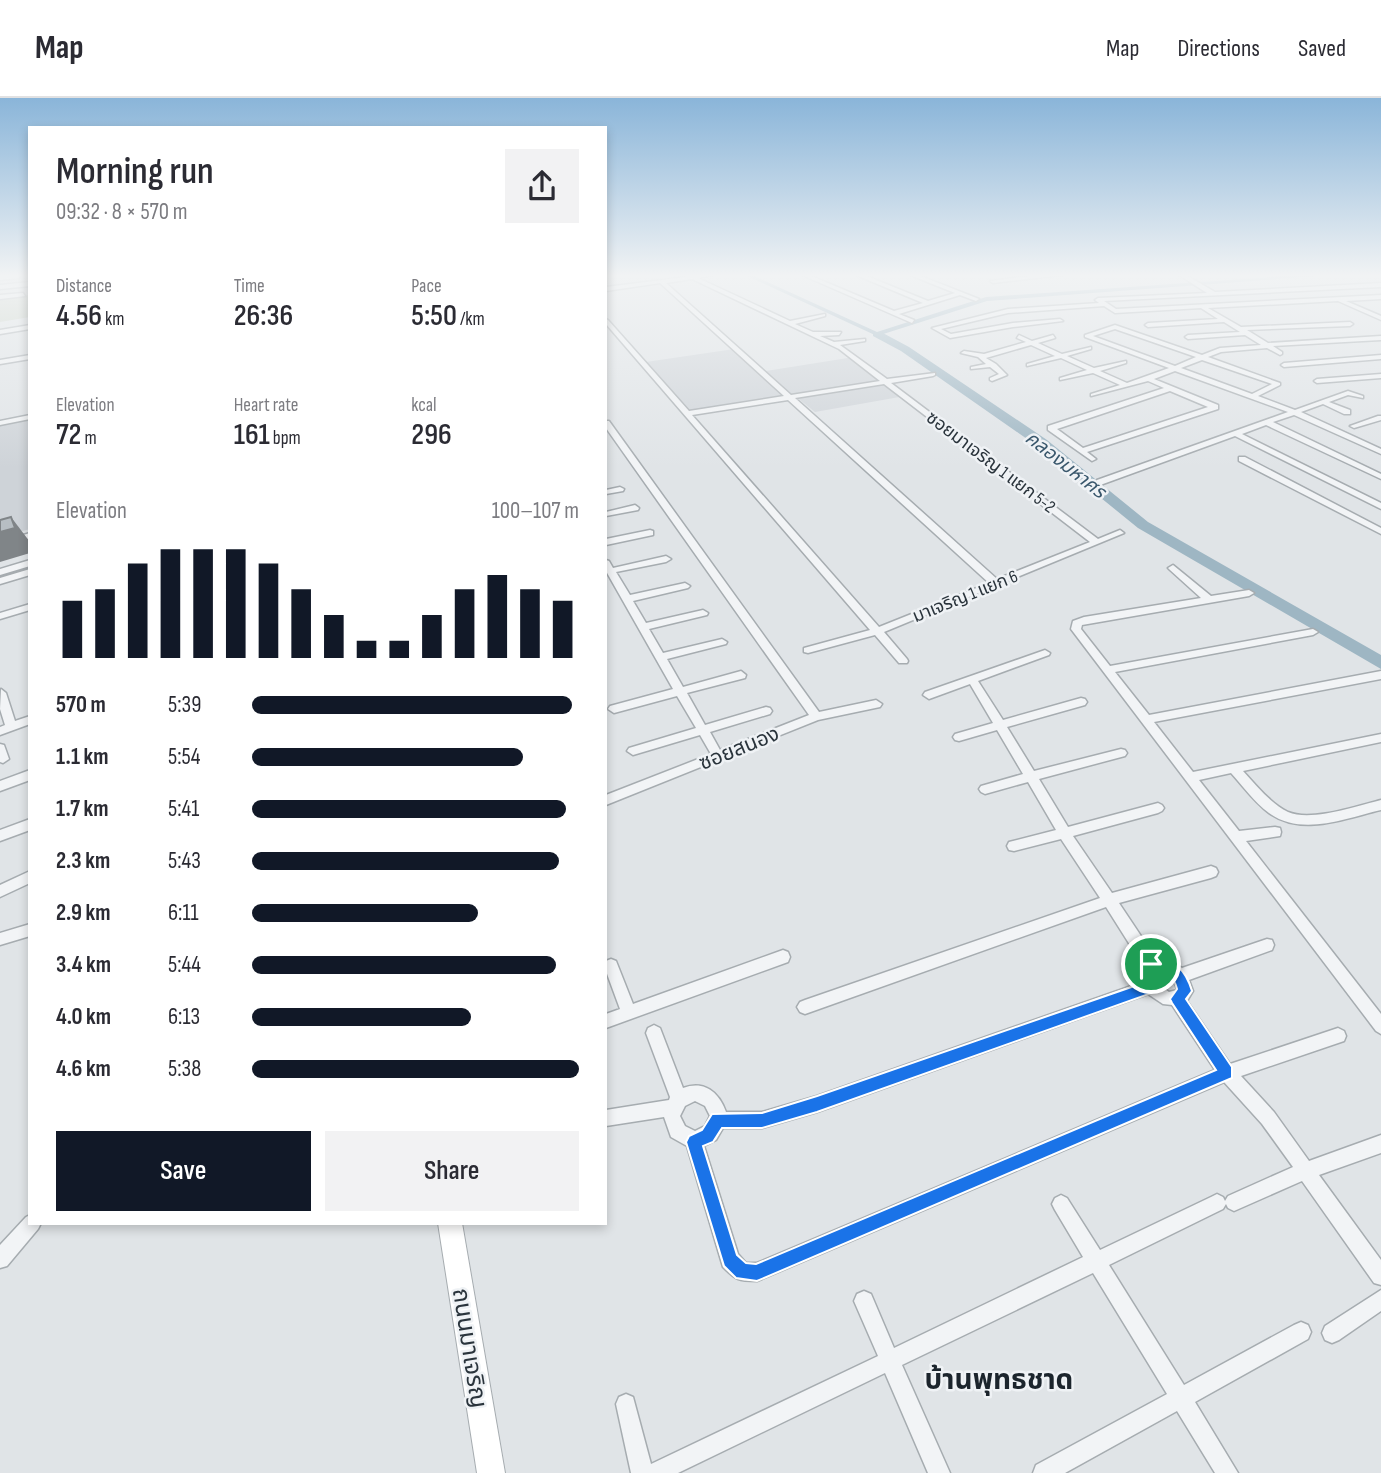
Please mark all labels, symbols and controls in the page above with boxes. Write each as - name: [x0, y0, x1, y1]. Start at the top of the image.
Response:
- text: Map: [35, 28, 84, 68]
- text: Map: [1106, 34, 1139, 63]
- text: Directions: [1177, 34, 1260, 63]
- text: Saved: [1298, 34, 1346, 63]
- text: Morning run: [56, 149, 214, 194]
- button: share: [505, 149, 579, 223]
- text: 09:32 · 8 × 570 m: [56, 198, 187, 226]
- text: Distance: [56, 275, 112, 298]
- text: Time: [234, 275, 265, 298]
- text: Pace: [411, 275, 442, 298]
- text: 4.56: [56, 298, 102, 334]
- text: 26:36: [234, 298, 293, 334]
- text: 5:50: [411, 298, 457, 334]
- text: km: [102, 308, 125, 331]
- text: /km: [457, 308, 485, 331]
- text: Elevation: [56, 394, 115, 417]
- text: Heart rate: [234, 394, 299, 417]
- text: kcal: [411, 394, 436, 417]
- street label: ซอยมาเจริญ 1 แยก 5-2: [922, 407, 1059, 518]
- text: 72: [56, 417, 81, 453]
- text: 161: [234, 417, 270, 453]
- text: 296: [411, 417, 452, 453]
- text: m: [81, 427, 97, 450]
- text: bpm: [270, 427, 301, 450]
- water label: คลองมหาศร: [1020, 427, 1111, 505]
- text: Elevation: [56, 497, 127, 525]
- text: 100–107 m: [492, 497, 579, 525]
- street label: มาเจริญ 1 แยก 6: [909, 566, 1021, 627]
- text: 570 m: [56, 691, 106, 719]
- text: 5:39: [168, 691, 201, 719]
- street label: ซอยสนอง: [695, 721, 783, 776]
- text: 1.1 km: [56, 743, 109, 771]
- text: 5:54: [168, 743, 200, 771]
- text: 1.7 km: [56, 795, 109, 823]
- text: 5:41: [168, 795, 199, 823]
- text: 2.3 km: [56, 847, 110, 875]
- text: 5:43: [168, 847, 201, 875]
- text: 2.9 km: [56, 899, 110, 927]
- text: 6:11: [168, 899, 199, 927]
- pin: [1121, 934, 1181, 994]
- icon: arrive: [1132, 945, 1170, 983]
- text: 3.4 km: [56, 951, 111, 979]
- text: 5:44: [168, 951, 201, 979]
- text: 4.0 km: [56, 1003, 111, 1031]
- text: 6:13: [168, 1003, 200, 1031]
- text: 4.6 km: [56, 1055, 111, 1083]
- text: 5:38: [168, 1055, 201, 1083]
- button: Save: [56, 1131, 311, 1211]
- button: Share: [325, 1131, 579, 1211]
- street label: ถนนมาเจริญ: [446, 1286, 493, 1410]
- district label: บ้านพุทธชาด: [925, 1364, 1073, 1397]

